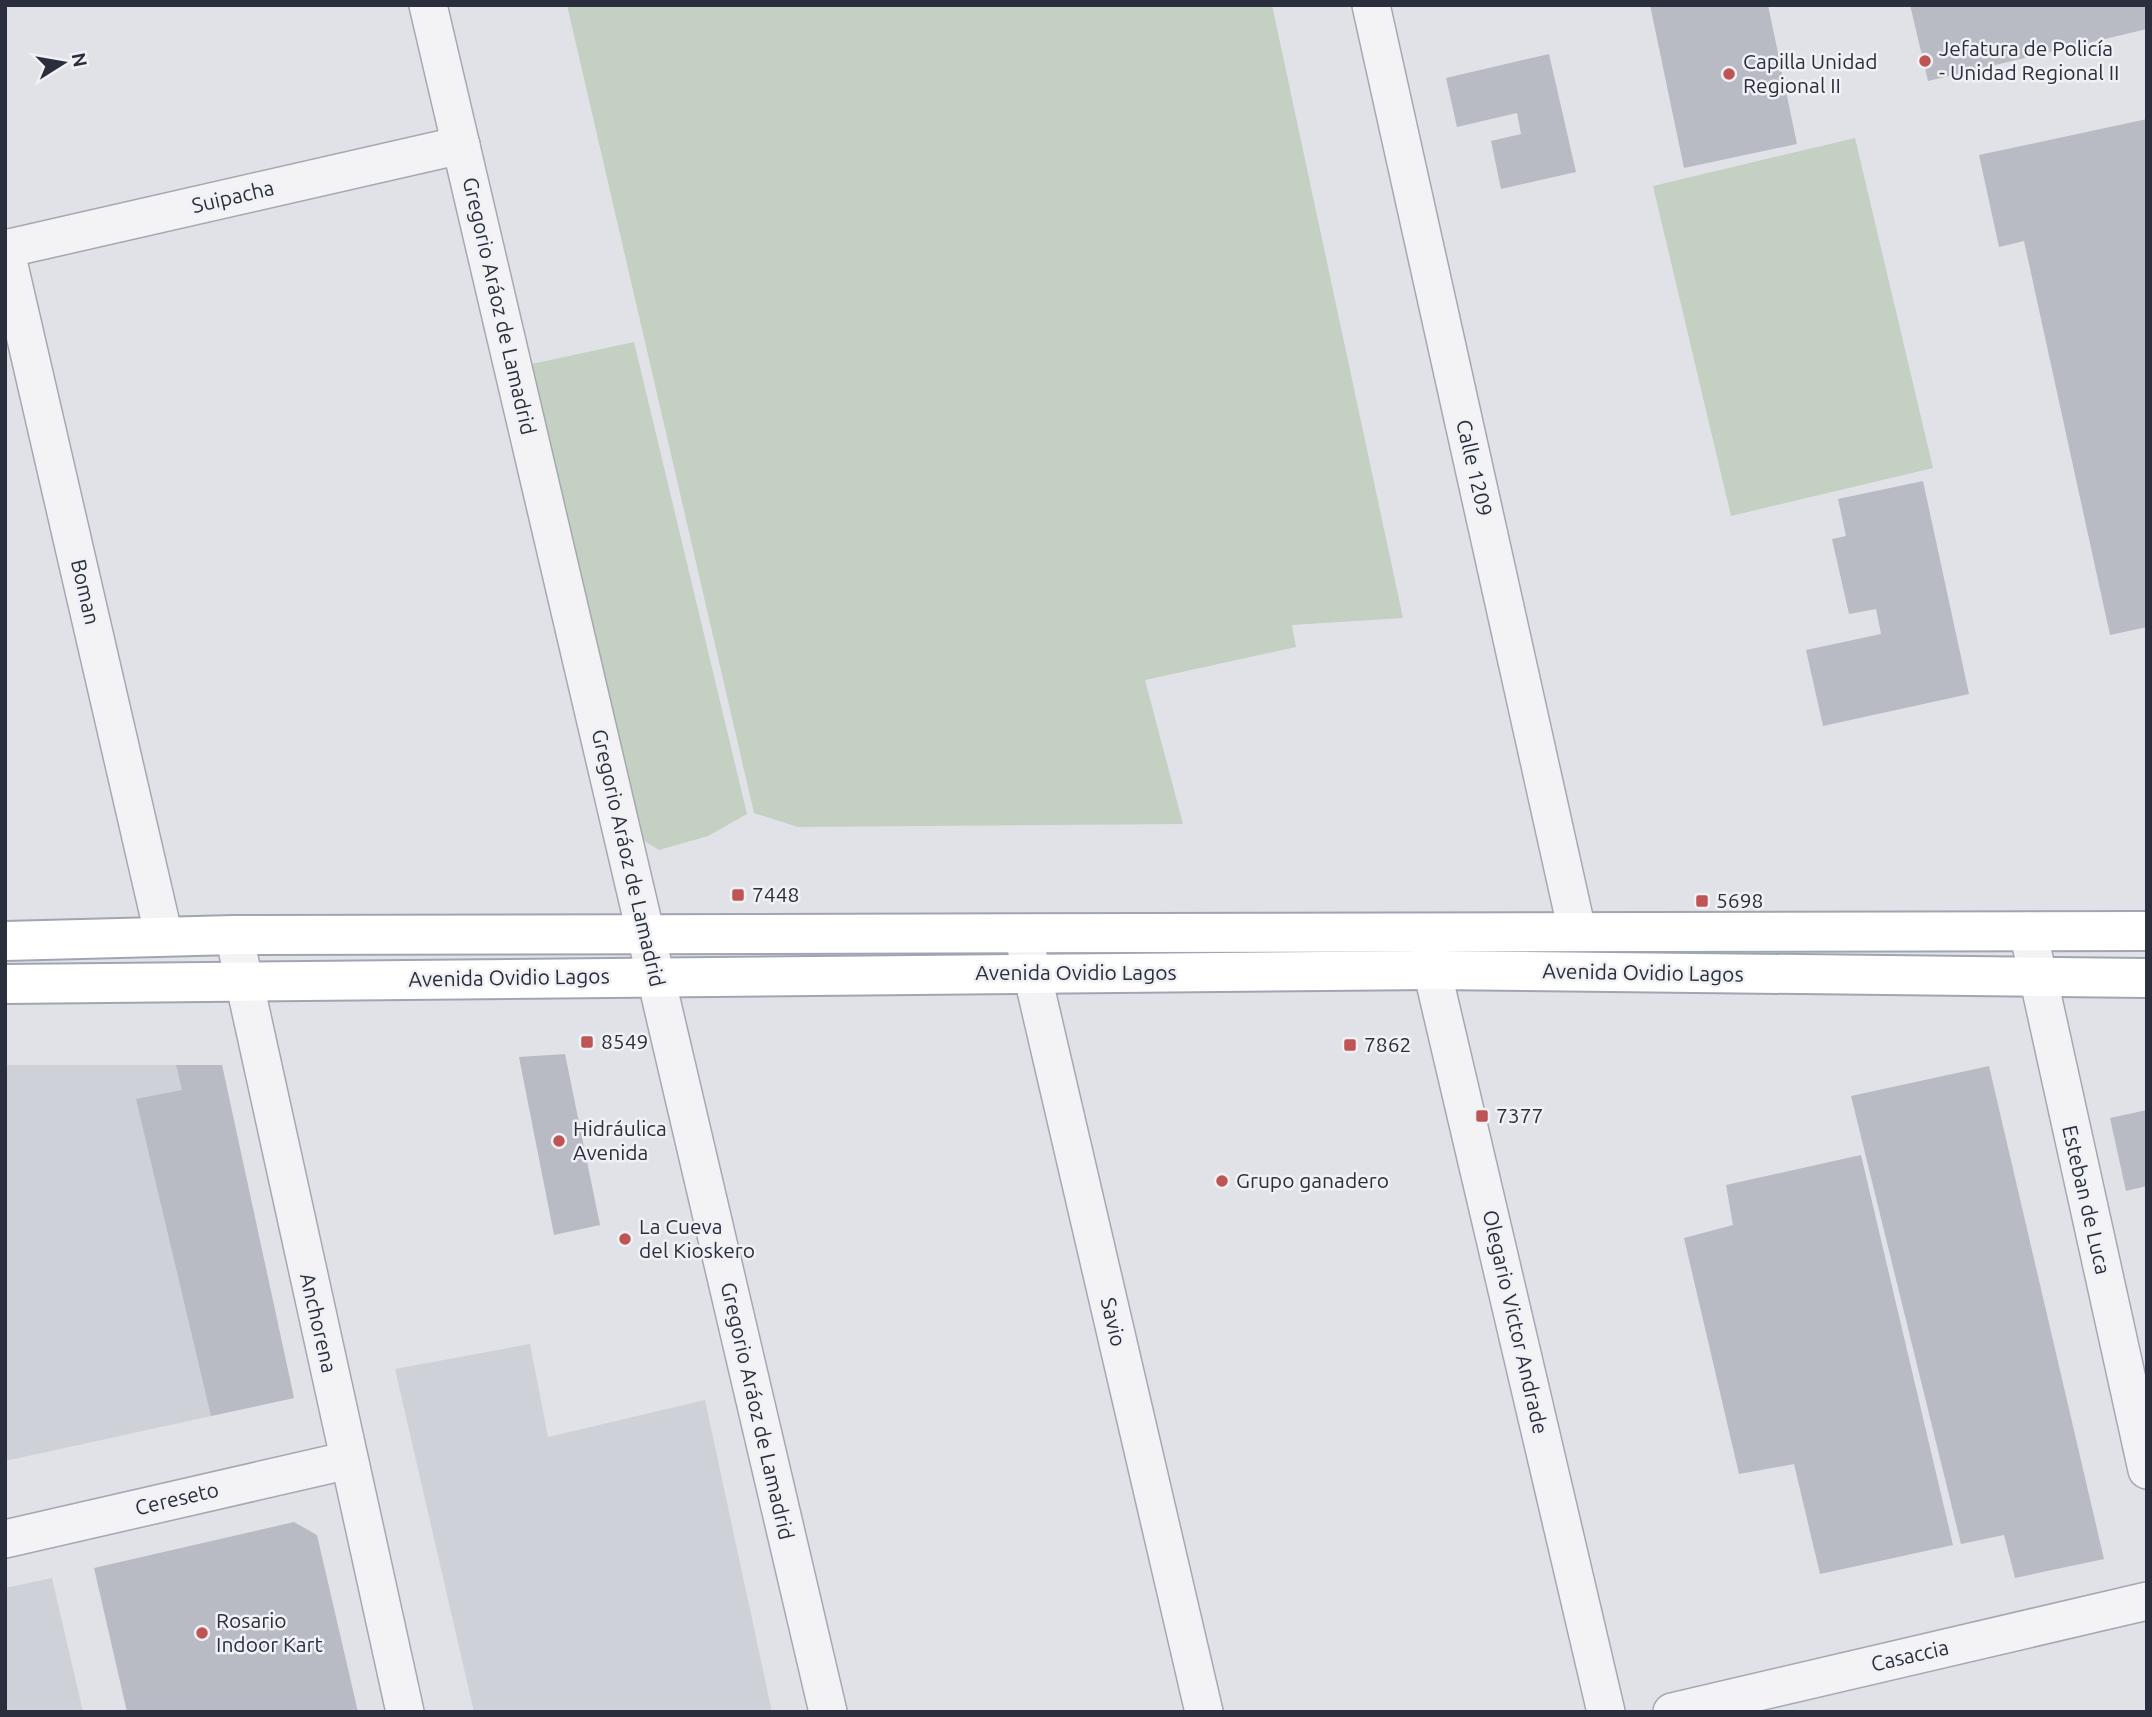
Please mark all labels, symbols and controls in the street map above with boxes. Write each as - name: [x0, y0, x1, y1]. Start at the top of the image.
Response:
- north arrow: [28, 28, 98, 98]
- place label: Jefatura de Policía - Unidad Regional II: [1939, 36, 2119, 84]
- place label: Capilla Unidad Regional II: [1743, 49, 1878, 97]
- text: N: [68, 51, 92, 69]
- marker: Jefatura de Policía - Unidad Regional II: [1917, 53, 1933, 69]
- marker: Capilla Unidad Regional II: [1721, 66, 1737, 82]
- street label: Suipacha: [189, 175, 276, 217]
- street label: Gregorio Aráoz de Lamadrid: [459, 175, 541, 437]
- street label: Calle 1209: [1452, 417, 1498, 518]
- street label: Boman: [67, 557, 105, 627]
- street label: Gregorio Aráoz de Lamadrid: [588, 727, 670, 989]
- place label: 7448: [752, 882, 799, 906]
- marker: 7448: [730, 887, 746, 903]
- place label: 5698: [1716, 888, 1763, 912]
- marker: 5698: [1694, 893, 1710, 909]
- street label: Avenida Ovidio Lagos: [1542, 958, 1744, 986]
- street label: Avenida Ovidio Lagos: [975, 960, 1177, 984]
- street label: Avenida Ovidio Lagos: [408, 963, 610, 991]
- place label: 8549: [601, 1029, 648, 1053]
- place label: 7862: [1364, 1032, 1411, 1056]
- marker: 8549: [579, 1034, 595, 1050]
- marker: 7862: [1342, 1037, 1358, 1053]
- place label: 7377: [1496, 1103, 1543, 1127]
- marker: 7377: [1474, 1108, 1490, 1124]
- place label: Hidráulica Avenida: [573, 1116, 667, 1164]
- street label: Esteban de Luca: [2058, 1123, 2116, 1277]
- marker: Hidráulica Avenida: [551, 1133, 567, 1149]
- place label: Grupo ganadero: [1236, 1168, 1389, 1192]
- marker: Grupo ganadero: [1214, 1173, 1230, 1189]
- street label: Olegario Victor Andrade: [1479, 1207, 1553, 1436]
- place label: La Cueva del Kioskero: [639, 1214, 755, 1262]
- marker: La Cueva del Kioskero: [617, 1231, 633, 1247]
- street label: Anchorena: [296, 1270, 342, 1375]
- street label: Gregorio Aráoz de Lamadrid: [717, 1280, 799, 1542]
- street label: Savio: [1097, 1295, 1131, 1349]
- street label: Cereseto: [133, 1477, 221, 1519]
- place label: Rosario Indoor Kart: [216, 1608, 323, 1656]
- marker: Rosario Indoor Kart: [194, 1625, 210, 1641]
- street label: Casaccia: [1869, 1634, 1951, 1676]

